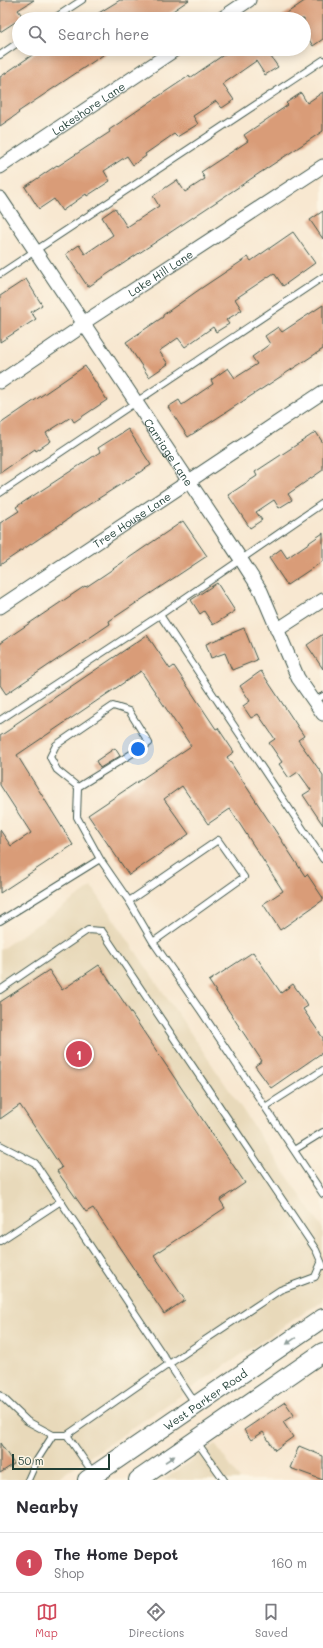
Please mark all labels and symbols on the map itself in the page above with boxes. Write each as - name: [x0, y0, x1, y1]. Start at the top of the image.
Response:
- street label: Lakeshore Lane: [49, 78, 128, 138]
- street label: Lake Hill Lane: [125, 246, 196, 299]
- street label: Carriage Lane: [141, 415, 197, 489]
- street label: Tree House Lane: [90, 488, 174, 551]
- your location: [128, 739, 148, 759]
- pin: 1: [66, 1039, 92, 1069]
- one-way arrow: [286, 1337, 296, 1345]
- street label: West Parker Road: [160, 1365, 250, 1433]
- scale bar: [12, 1452, 110, 1471]
- one-way arrow: [165, 1455, 176, 1462]

